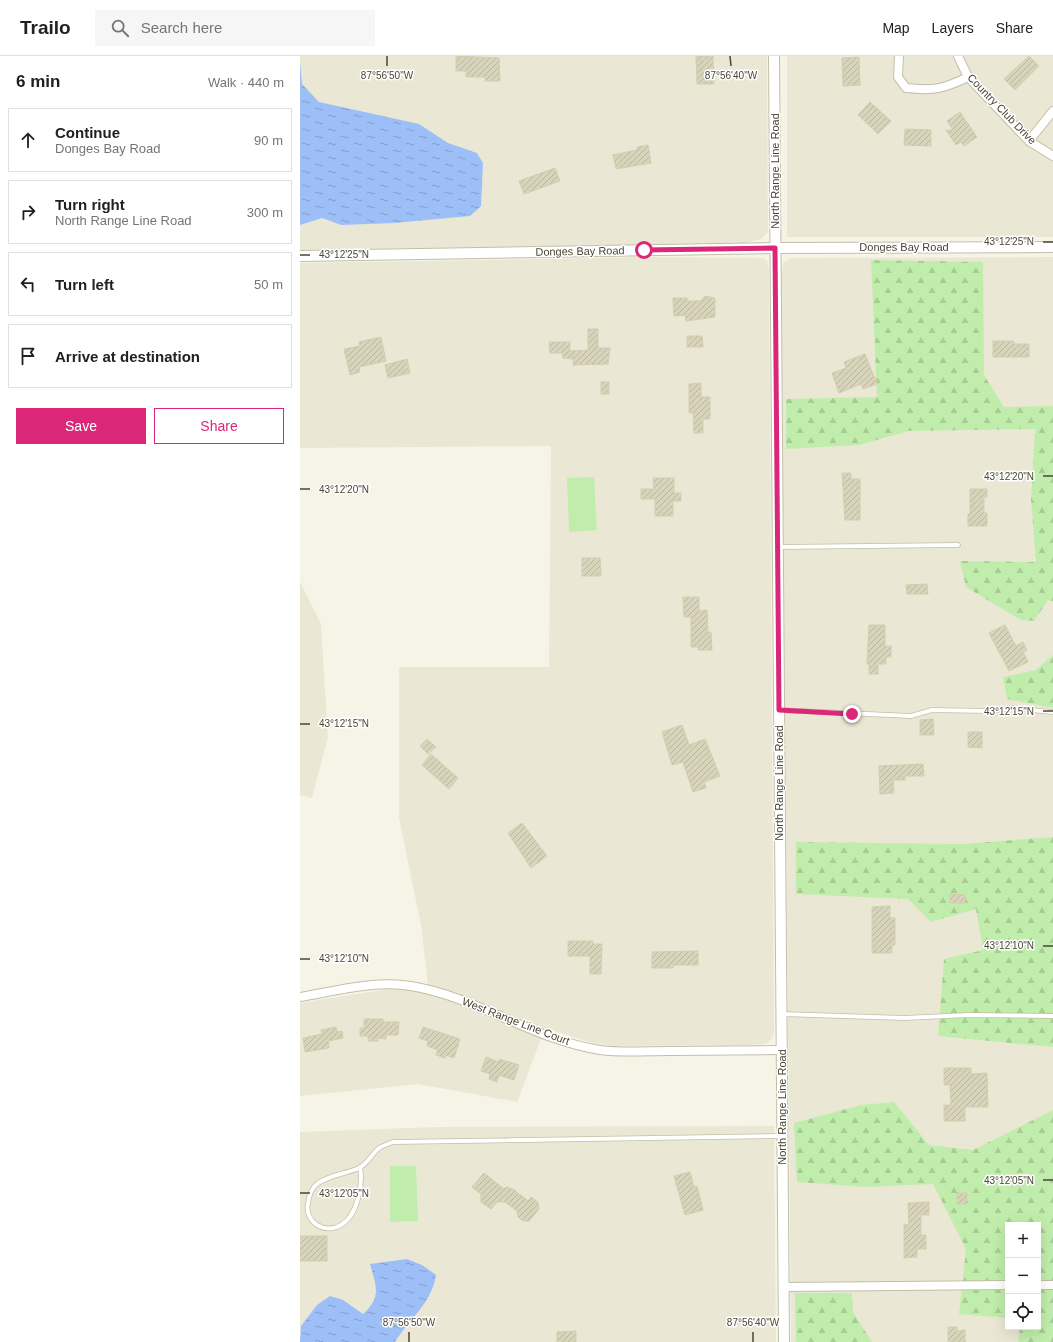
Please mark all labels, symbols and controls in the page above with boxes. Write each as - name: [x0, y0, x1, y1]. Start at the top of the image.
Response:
- search box: [95, 10, 375, 46]
- text: Trailo: [20, 17, 71, 38]
- icon: search: [109, 17, 131, 39]
- text: Search here: [141, 19, 222, 36]
- text: Map: [882, 20, 910, 36]
- text: Layers: [932, 20, 974, 36]
- text: Share: [996, 20, 1033, 36]
- text: 87°56'50"W: [361, 70, 414, 81]
- text: 87°56'40"W: [705, 70, 758, 81]
- street label: Country Club Drive: [965, 71, 1039, 147]
- text: 6 min: [16, 72, 60, 91]
- text: Walk · 440 m: [208, 75, 284, 90]
- street label: North Range Line Road: [769, 113, 781, 229]
- text: Continue: [55, 124, 120, 141]
- icon: ahead: [17, 129, 39, 151]
- text: 90 m: [254, 133, 283, 148]
- text: Donges Bay Road: [55, 141, 161, 156]
- text: Turn right: [55, 196, 125, 213]
- icon: right: [17, 201, 39, 223]
- text: 300 m: [247, 205, 283, 220]
- text: North Range Line Road: [55, 213, 192, 228]
- text: 43°12'25"N: [984, 236, 1034, 247]
- route start: [635, 241, 653, 259]
- street label: Donges Bay Road: [859, 241, 949, 253]
- street label: Donges Bay Road: [535, 244, 625, 258]
- text: 43°12'25"N: [319, 249, 369, 260]
- icon: left: [17, 273, 39, 295]
- text: Turn left: [55, 276, 114, 293]
- text: 50 m: [254, 277, 283, 292]
- icon: arrive: [17, 345, 39, 367]
- text: Arrive at destination: [55, 348, 200, 365]
- button: Save: [16, 408, 146, 444]
- button: Share: [154, 408, 284, 444]
- text: 43°12'20"N: [984, 471, 1034, 482]
- text: 43°12'20"N: [319, 484, 369, 495]
- route end: [843, 705, 861, 723]
- text: 43°12'15"N: [984, 706, 1034, 717]
- text: 43°12'15"N: [319, 718, 369, 729]
- street label: North Range Line Road: [773, 725, 785, 841]
- text: 43°12'10"N: [984, 940, 1034, 951]
- text: 43°12'10"N: [319, 953, 369, 964]
- street label: West Range Line Court: [461, 995, 571, 1047]
- street label: North Range Line Road: [776, 1049, 788, 1165]
- text: 43°12'05"N: [984, 1175, 1034, 1186]
- text: 43°12'05"N: [319, 1188, 369, 1199]
- map controls: [1005, 1222, 1041, 1330]
- button: +: [1005, 1222, 1041, 1258]
- button: −: [1005, 1258, 1041, 1294]
- button: locate: [1005, 1294, 1041, 1330]
- text: 87°56'50"W: [383, 1317, 436, 1328]
- text: 87°56'40"W: [727, 1317, 780, 1328]

